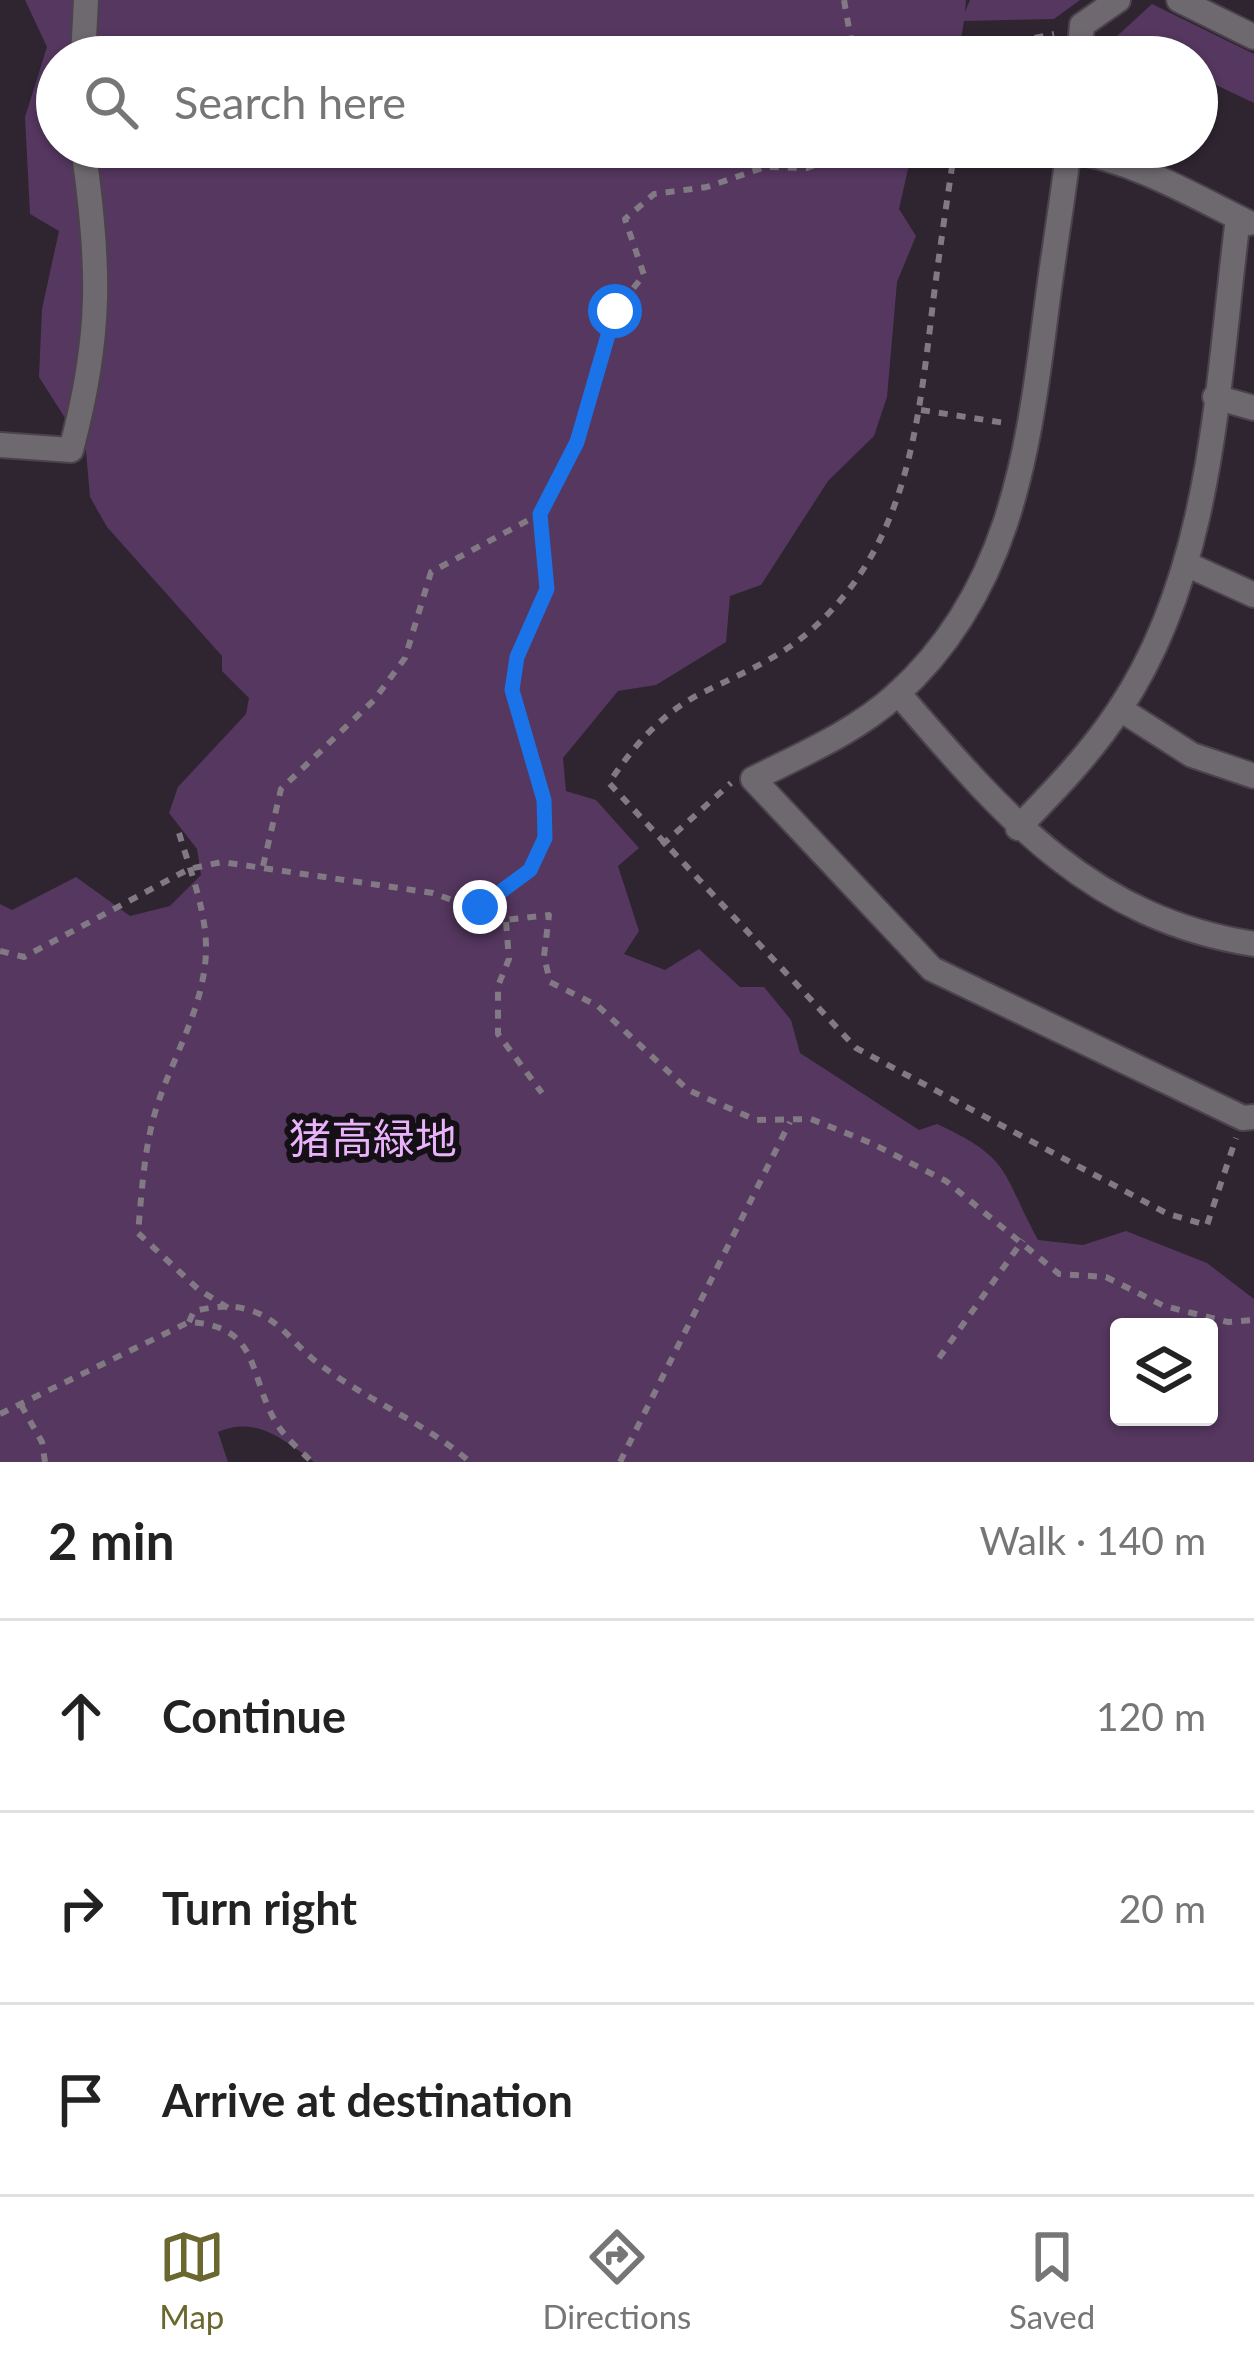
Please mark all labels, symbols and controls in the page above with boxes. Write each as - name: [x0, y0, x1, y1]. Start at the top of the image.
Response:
- search box: [36, 36, 1218, 168]
- icon: search: [78, 69, 144, 135]
- text: Search here: [174, 75, 406, 129]
- route start: [588, 284, 642, 338]
- route end: [453, 880, 507, 934]
- park label: 猪高緑地: [289, 1113, 457, 1163]
- map controls: [1110, 1318, 1218, 1426]
- button: layers: [1110, 1318, 1218, 1426]
- text: 2 min: [48, 1510, 174, 1571]
- text: Walk · 140 m: [979, 1517, 1206, 1563]
- icon: ahead: [48, 1683, 114, 1749]
- text: Continue: [162, 1689, 346, 1743]
- text: 120 m: [1096, 1693, 1206, 1739]
- icon: right: [48, 1875, 114, 1941]
- text: Turn right: [162, 1881, 357, 1935]
- text: 20 m: [1119, 1885, 1206, 1931]
- icon: arrive: [48, 2067, 114, 2133]
- text: Arrive at destination: [162, 2073, 573, 2127]
- tab: Map: [159, 2224, 225, 2336]
- tab: Directions: [542, 2224, 691, 2336]
- tab: Saved: [1009, 2224, 1095, 2336]

